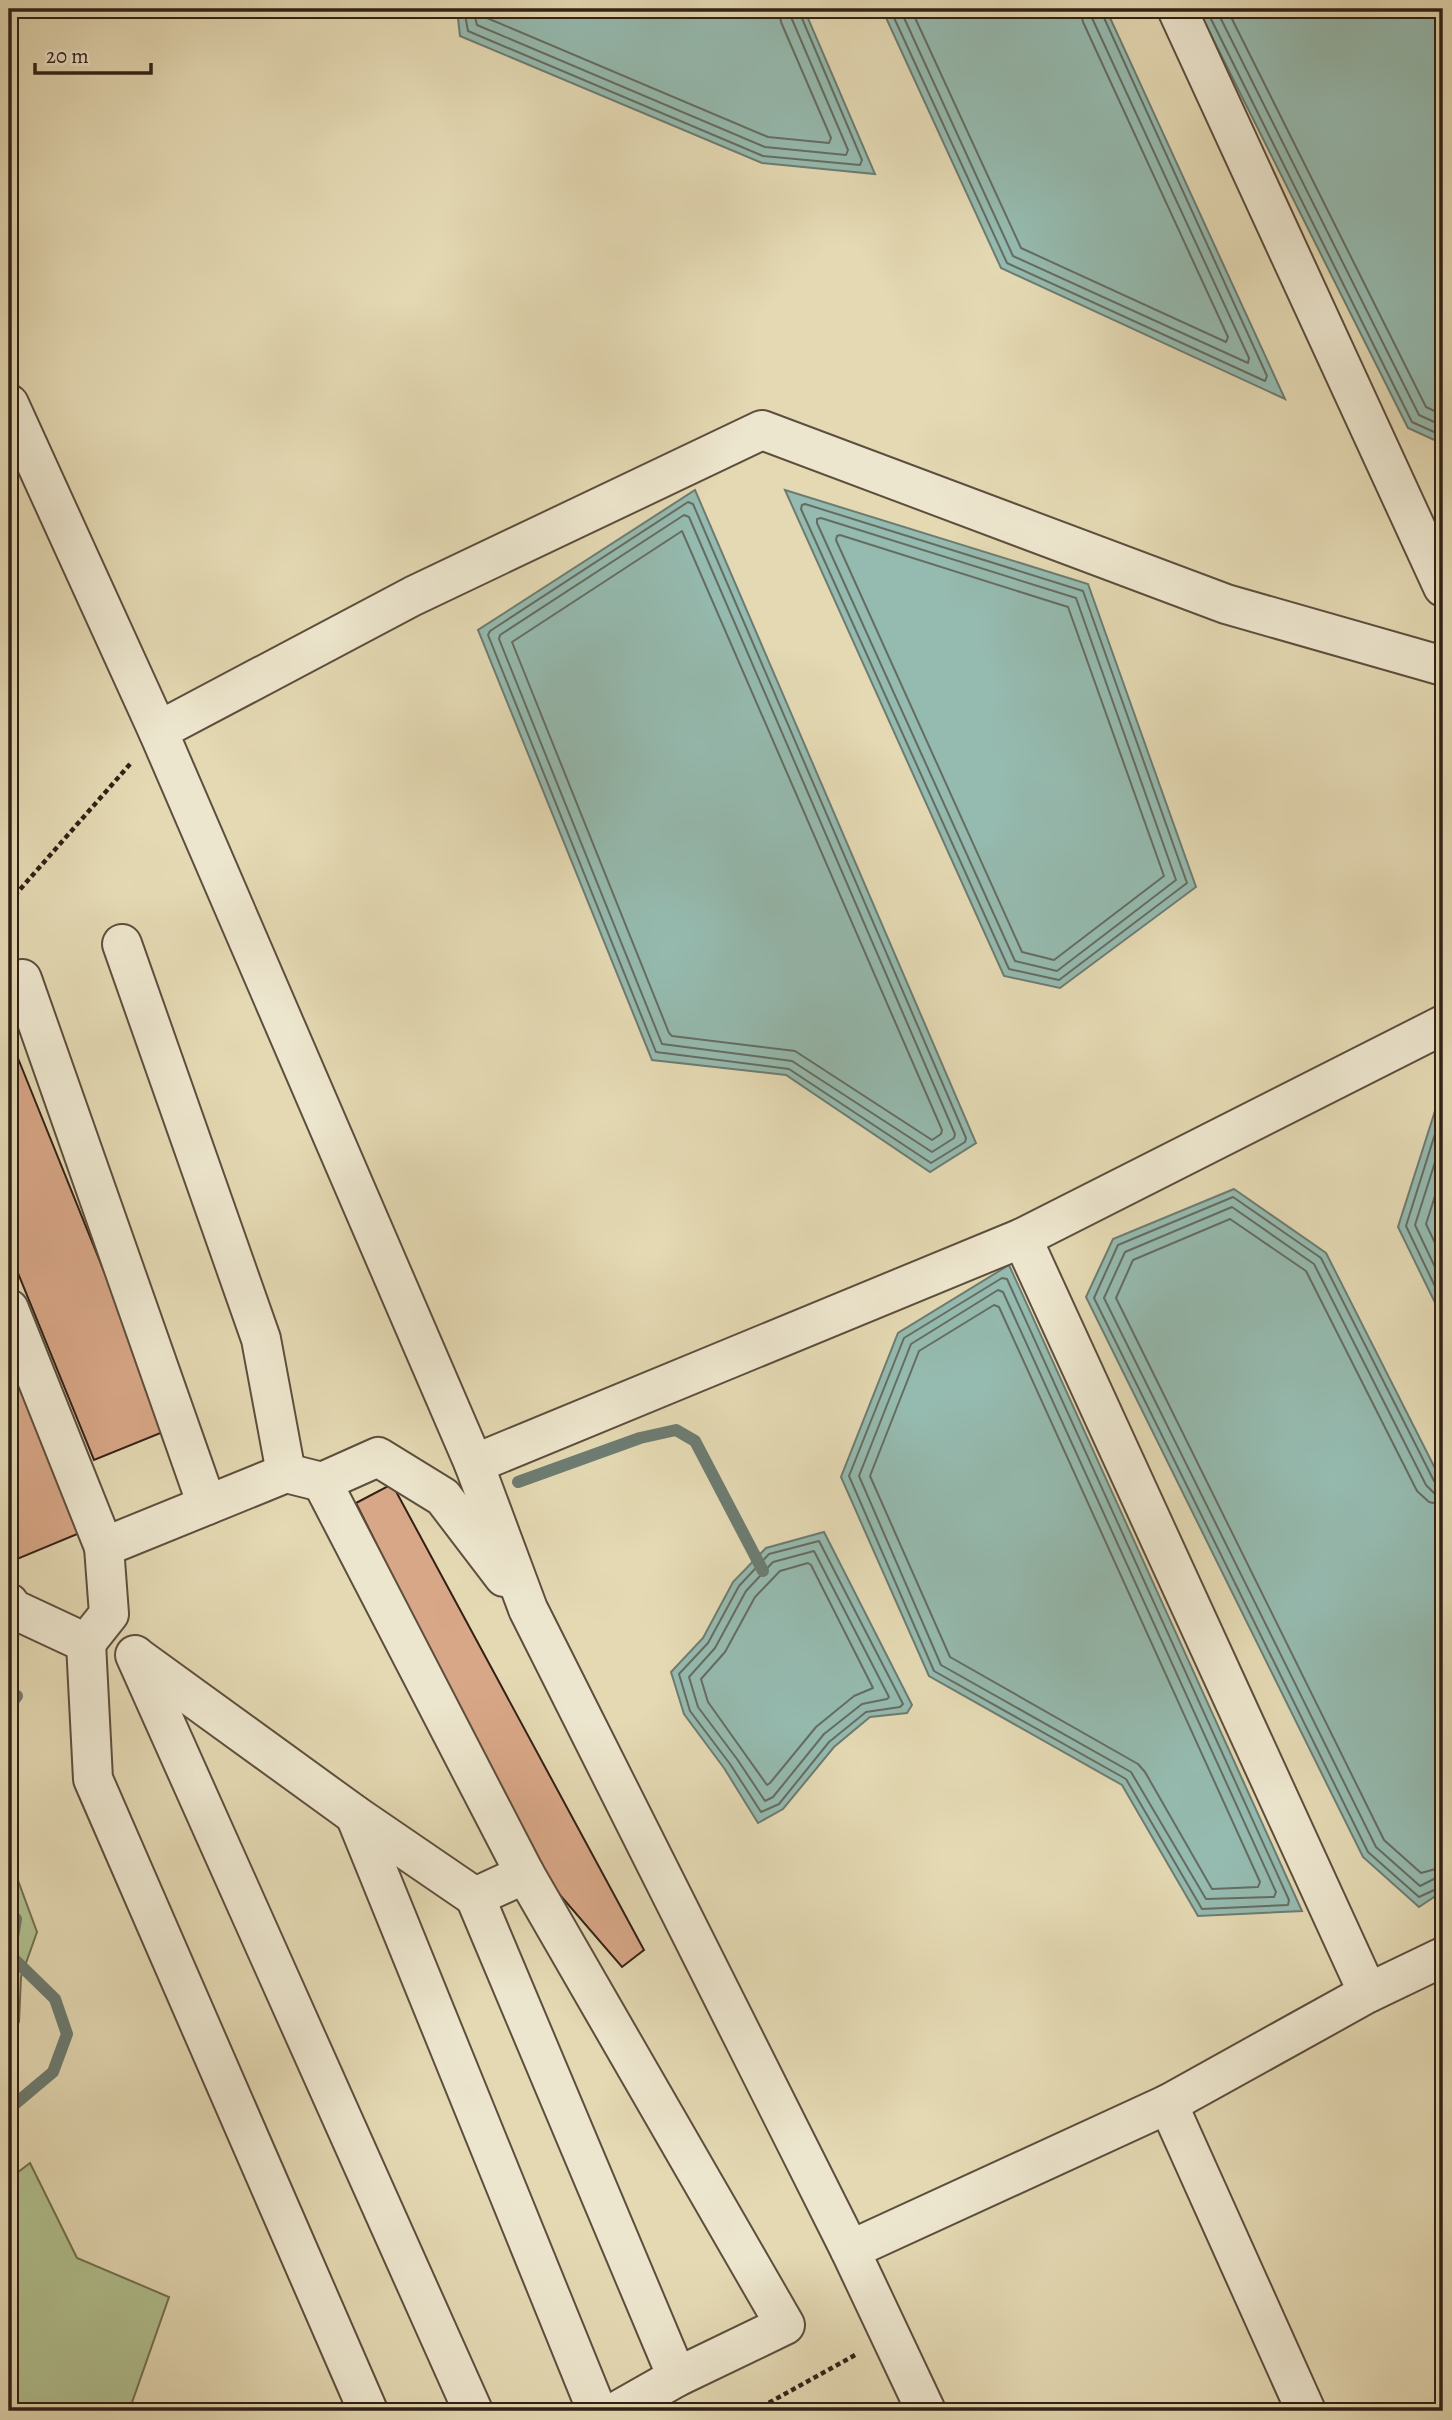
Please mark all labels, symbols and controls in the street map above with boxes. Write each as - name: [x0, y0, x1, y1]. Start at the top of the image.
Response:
- scale bar: [35, 32, 150, 76]
- text: 20 m: [46, 42, 89, 70]

